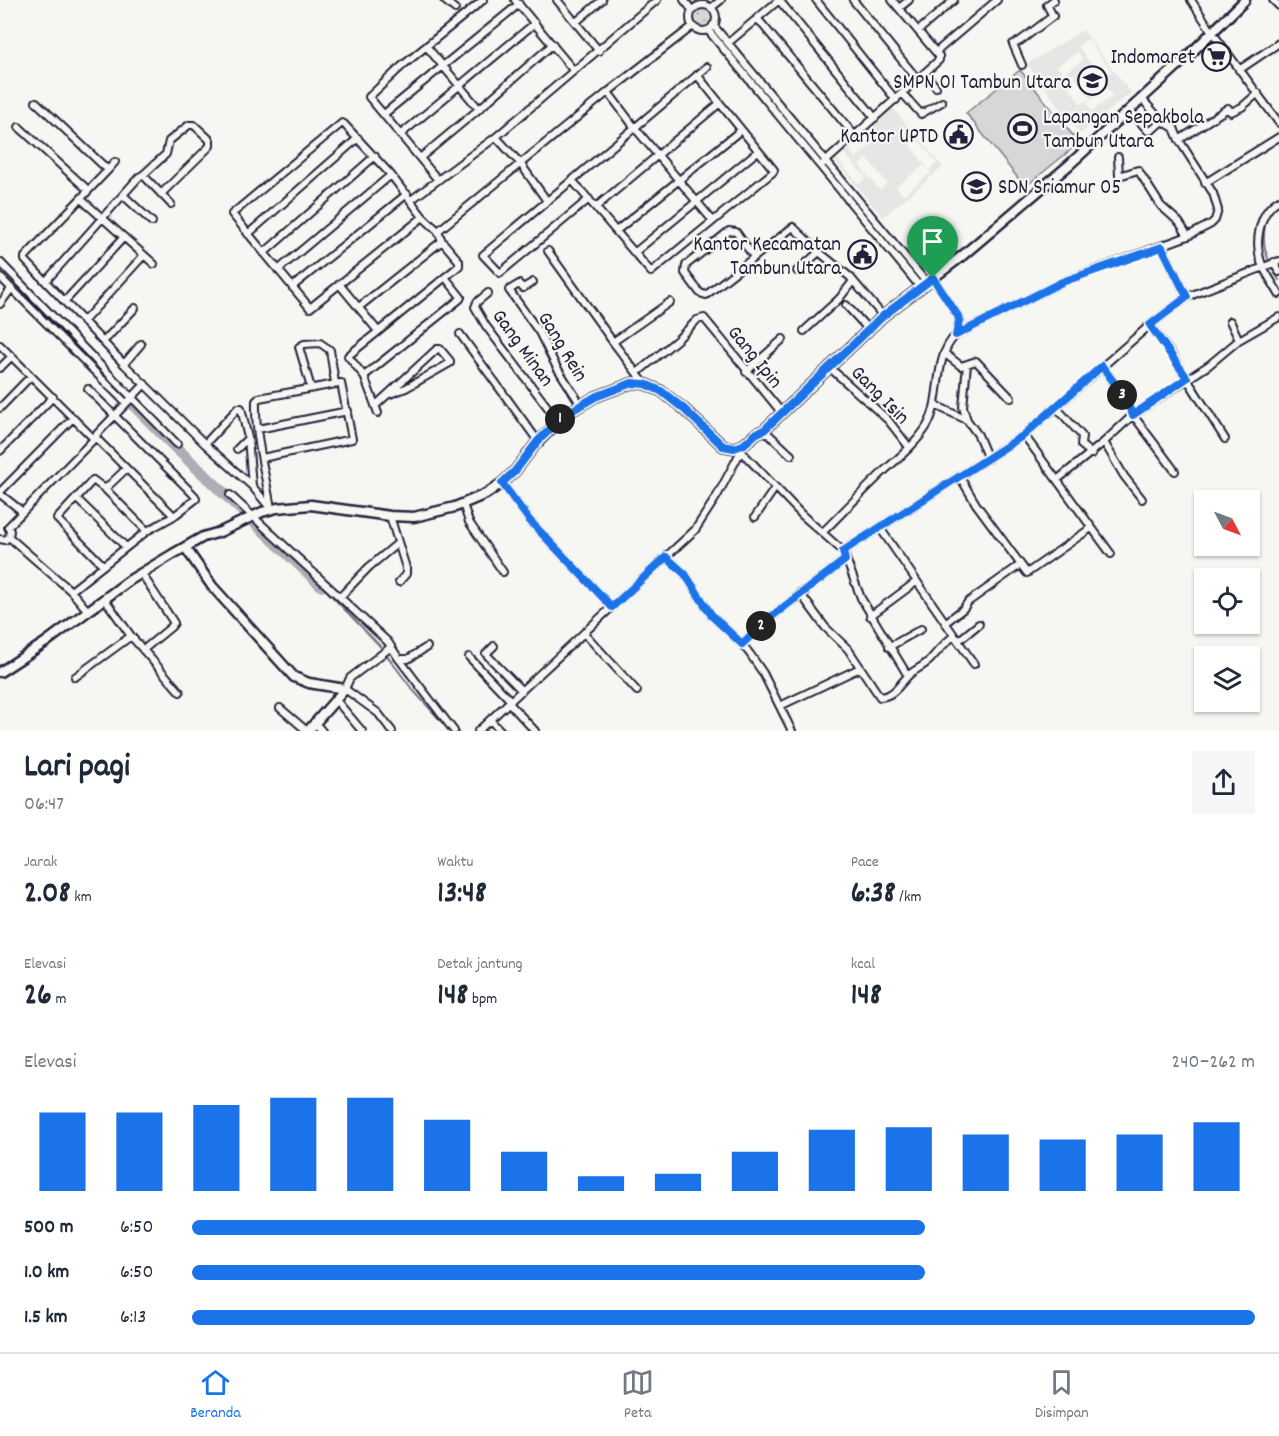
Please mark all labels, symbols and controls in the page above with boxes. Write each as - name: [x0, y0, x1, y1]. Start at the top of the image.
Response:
- supermarket icon: Indomaret: [1200, 40, 1232, 72]
- place label: Indomaret: [1111, 44, 1195, 74]
- school or university icon: SMPN 01 Tambun Utara: [1076, 65, 1108, 97]
- place label: SMPN 01 Tambun Utara: [893, 69, 1072, 99]
- place label: Lapangan Sepakbola Tambun Utara: [1043, 104, 1205, 158]
- sports icon: Lapangan Sepakbola Tambun Utara: [1006, 112, 1038, 144]
- public building icon: Kantor UPTD: [943, 119, 975, 151]
- place label: Kantor UPTD: [840, 123, 938, 153]
- school or university icon: SDN Sriamur 05: [961, 170, 993, 202]
- place label: SDN Sriamur 05: [998, 174, 1121, 204]
- pin: [907, 216, 958, 278]
- icon: arrive: [916, 225, 949, 258]
- place label: Kantor Kecamatan Tambun Utara: [693, 231, 842, 285]
- public building icon: Kantor Kecamatan Tambun Utara: [846, 239, 878, 271]
- street label: Gang Minan: [483, 304, 560, 394]
- street label: Gang Rein: [529, 307, 594, 388]
- street label: Gang Ipin: [719, 320, 789, 396]
- street label: Gang Isin: [842, 360, 915, 433]
- pin: 3: [1107, 380, 1137, 410]
- text: 3: [1118, 383, 1126, 406]
- pin: 1: [545, 404, 575, 434]
- text: 1: [558, 407, 562, 430]
- north arrow: [1194, 490, 1260, 556]
- map controls: [1194, 490, 1260, 712]
- button: locate: [1194, 568, 1260, 634]
- pin: 2: [746, 611, 776, 641]
- text: 2: [758, 614, 765, 637]
- button: layers: [1194, 646, 1260, 712]
- text: Lari pagi: [24, 745, 130, 792]
- button: share: [1192, 751, 1255, 814]
- text: 06:47: [24, 791, 64, 819]
- text: Jarak: [24, 851, 57, 874]
- text: Waktu: [437, 851, 473, 874]
- text: Pace: [851, 851, 879, 874]
- text: 2.08: [24, 874, 70, 917]
- text: 13:48: [437, 874, 487, 917]
- text: 6:38: [851, 874, 896, 917]
- text: km: [70, 886, 92, 909]
- text: /km: [896, 886, 921, 909]
- text: Elevasi: [24, 953, 66, 976]
- text: Detak jantung: [437, 953, 523, 976]
- text: kcal: [851, 953, 875, 976]
- text: 26: [24, 976, 52, 1019]
- text: 148: [437, 976, 468, 1019]
- text: 148: [851, 976, 882, 1019]
- text: m: [52, 988, 66, 1011]
- text: bpm: [468, 988, 497, 1011]
- text: Elevasi: [24, 1049, 76, 1077]
- text: 240–262 m: [1172, 1049, 1255, 1077]
- text: 500 m: [24, 1214, 73, 1242]
- text: 6:50: [120, 1214, 153, 1242]
- text: 1.0 km: [24, 1259, 69, 1287]
- text: 6:50: [120, 1259, 153, 1287]
- text: 1.5 km: [24, 1304, 67, 1332]
- text: 6:13: [120, 1304, 146, 1332]
- tab: Beranda: [190, 1366, 241, 1425]
- tab: Peta: [621, 1366, 654, 1425]
- tab: Disimpan: [1035, 1366, 1089, 1425]

